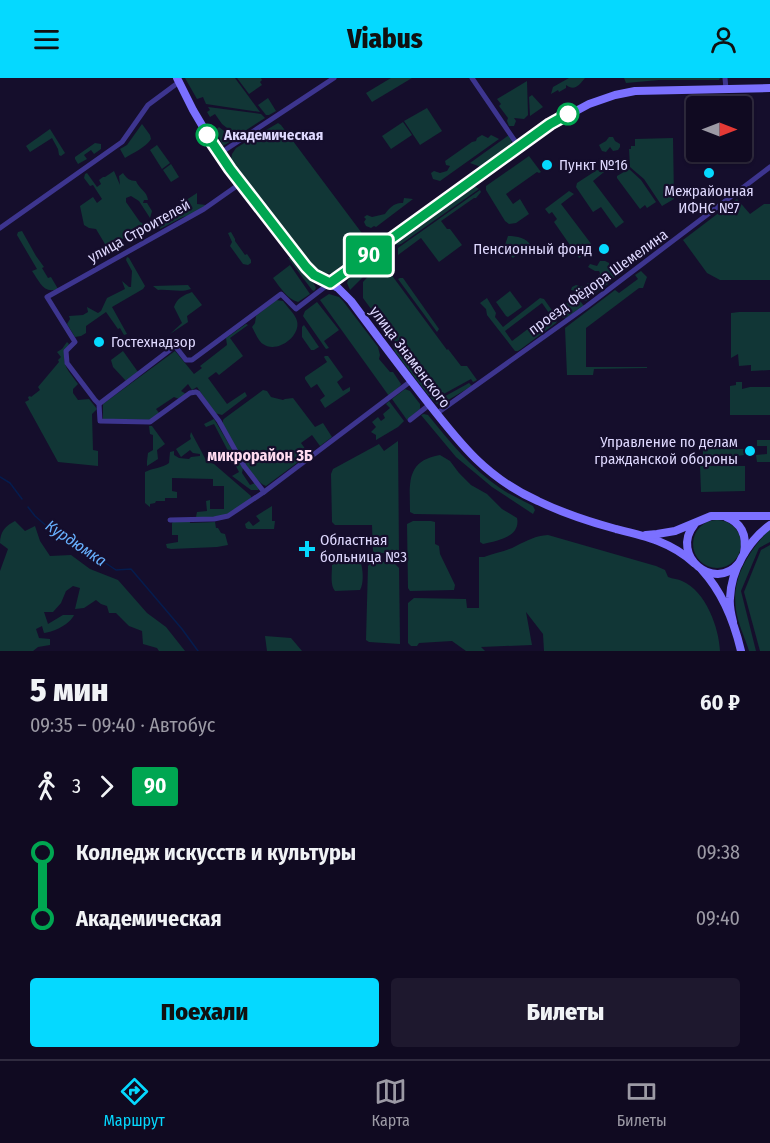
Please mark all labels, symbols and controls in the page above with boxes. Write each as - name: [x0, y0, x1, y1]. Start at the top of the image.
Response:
- icon: menu: [30, 23, 63, 56]
- text: Viabus: [347, 23, 423, 55]
- icon: person: [707, 23, 740, 56]
- north arrow: [686, 96, 752, 162]
- map controls: [686, 96, 752, 162]
- unlabelled marker: [557, 103, 579, 125]
- marker: Академическая: [196, 124, 218, 146]
- place label: Академическая: [223, 126, 323, 144]
- place label: Пункт №16: [559, 156, 628, 174]
- marker: Пункт №16: [540, 158, 554, 172]
- marker: Межрайонная ИФНС №7: [702, 166, 716, 180]
- place label: Межрайонная ИФНС №7: [664, 182, 754, 217]
- street label: улица Строителей: [85, 195, 193, 267]
- street label: проезд Фёдора Шемелина: [525, 225, 671, 339]
- line badge: 90: [342, 236, 396, 274]
- place label: Пенсионный фонд: [473, 240, 592, 258]
- text: 90: [358, 242, 380, 268]
- marker: Пенсионный фонд: [597, 242, 611, 256]
- street label: улица Знаменского: [366, 303, 454, 411]
- place label: Гостехнадзор: [111, 333, 196, 351]
- marker: Гостехнадзор: [92, 335, 106, 349]
- place label: Управление по делам гражданской обороны: [594, 433, 738, 468]
- marker: Управление по делам гражданской обороны: [743, 444, 757, 458]
- district label: микрорайон 3Б: [207, 446, 313, 465]
- water label: Курдюмка: [42, 516, 110, 570]
- place label: Областная больница №3: [320, 531, 407, 566]
- marker: Областная больница №3: [298, 540, 316, 558]
- text: 5 мин: [30, 670, 109, 710]
- text: 60 ₽: [700, 689, 740, 716]
- text: 09:35 – 09:40 · Автобус: [30, 713, 215, 737]
- icon: walk: [30, 770, 63, 803]
- icon: forward: [90, 770, 123, 803]
- text: 90: [144, 773, 166, 799]
- text: 3: [72, 774, 81, 798]
- text: Колледж искусств и культуры: [76, 839, 356, 866]
- text: 09:38: [697, 840, 740, 864]
- text: Академическая: [76, 905, 222, 932]
- text: 09:40: [696, 906, 740, 930]
- button: Поехали: [30, 978, 379, 1047]
- button: Билеты: [391, 978, 740, 1047]
- tab: Маршрут: [103, 1075, 165, 1130]
- tab: Карта: [372, 1075, 410, 1130]
- tab: Билеты: [617, 1075, 667, 1130]

